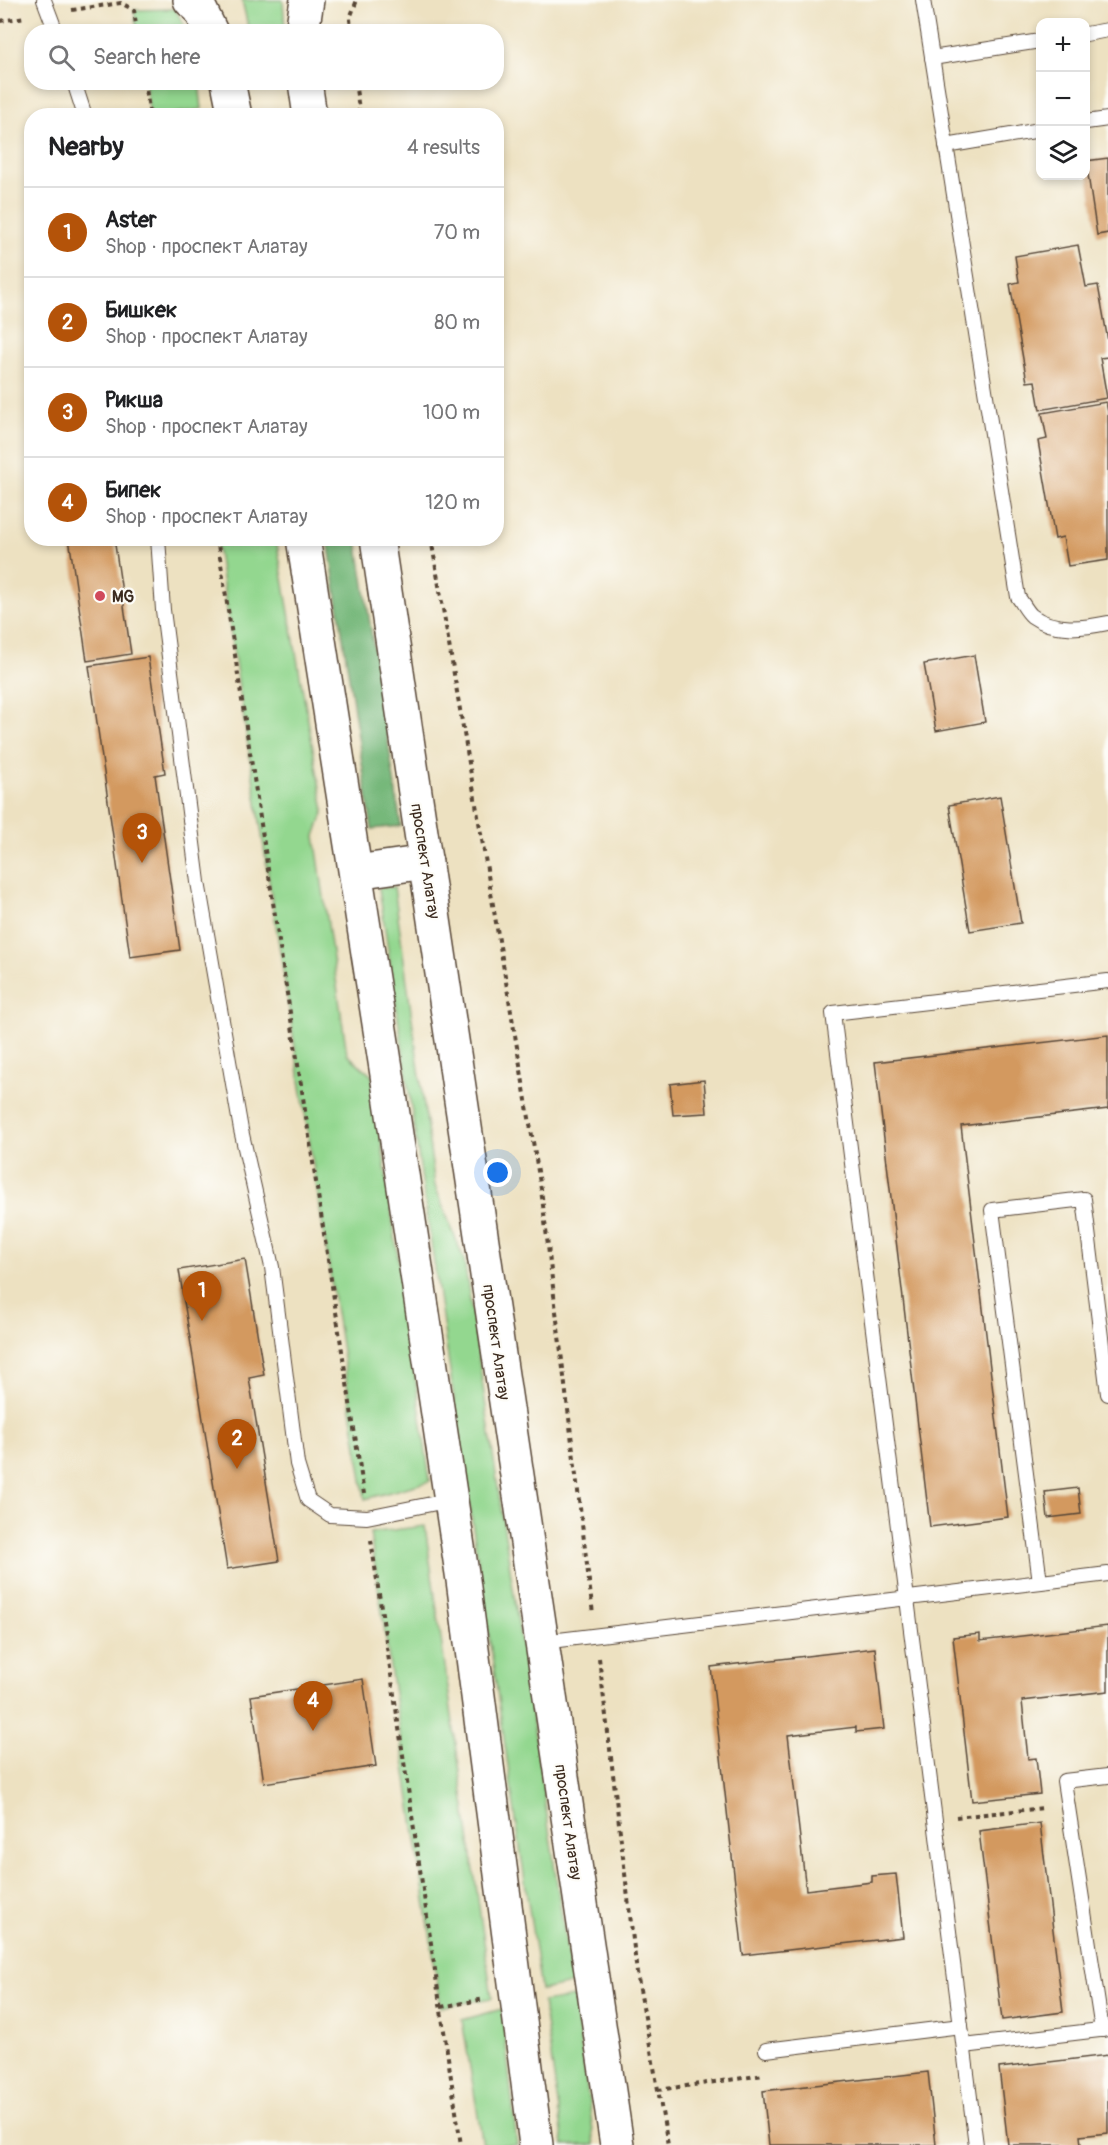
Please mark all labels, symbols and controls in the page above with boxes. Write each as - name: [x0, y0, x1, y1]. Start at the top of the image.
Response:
- map controls: [1036, 18, 1090, 180]
- button: +: [1036, 18, 1090, 72]
- search box: [24, 24, 504, 90]
- icon: search: [45, 41, 78, 74]
- text: Search here: [93, 43, 200, 71]
- button: −: [1036, 72, 1090, 126]
- button: layers: [1036, 126, 1090, 180]
- text: Nearby: [48, 131, 124, 163]
- text: 4 results: [407, 135, 480, 160]
- text: Aster: [105, 206, 157, 234]
- text: 1: [64, 220, 71, 245]
- text: 70 m: [434, 220, 480, 245]
- text: Shop · проспект Алатау: [105, 234, 307, 259]
- text: Бишкек: [105, 296, 177, 324]
- text: 2: [62, 310, 73, 335]
- text: 80 m: [434, 310, 480, 335]
- text: Shop · проспект Алатау: [105, 324, 307, 349]
- text: Рикша: [105, 386, 163, 414]
- text: 3: [62, 400, 73, 425]
- text: 100 m: [423, 400, 480, 425]
- text: Shop · проспект Алатау: [105, 414, 307, 439]
- text: Бипек: [105, 476, 161, 504]
- text: 4: [62, 490, 73, 515]
- text: 120 m: [425, 490, 480, 515]
- text: Shop · проспект Алатау: [105, 504, 307, 529]
- place label: MG: [112, 587, 135, 607]
- marker: MG: [93, 589, 107, 603]
- street label: проспект Алатау: [406, 802, 444, 921]
- pin: 3: [122, 814, 162, 863]
- your location: [483, 1158, 512, 1187]
- pin: 1: [182, 1272, 222, 1321]
- street label: проспект Алатау: [478, 1283, 514, 1401]
- pin: 2: [218, 1420, 256, 1469]
- pin: 4: [294, 1682, 332, 1731]
- street label: проспект Алатау: [550, 1763, 586, 1881]

